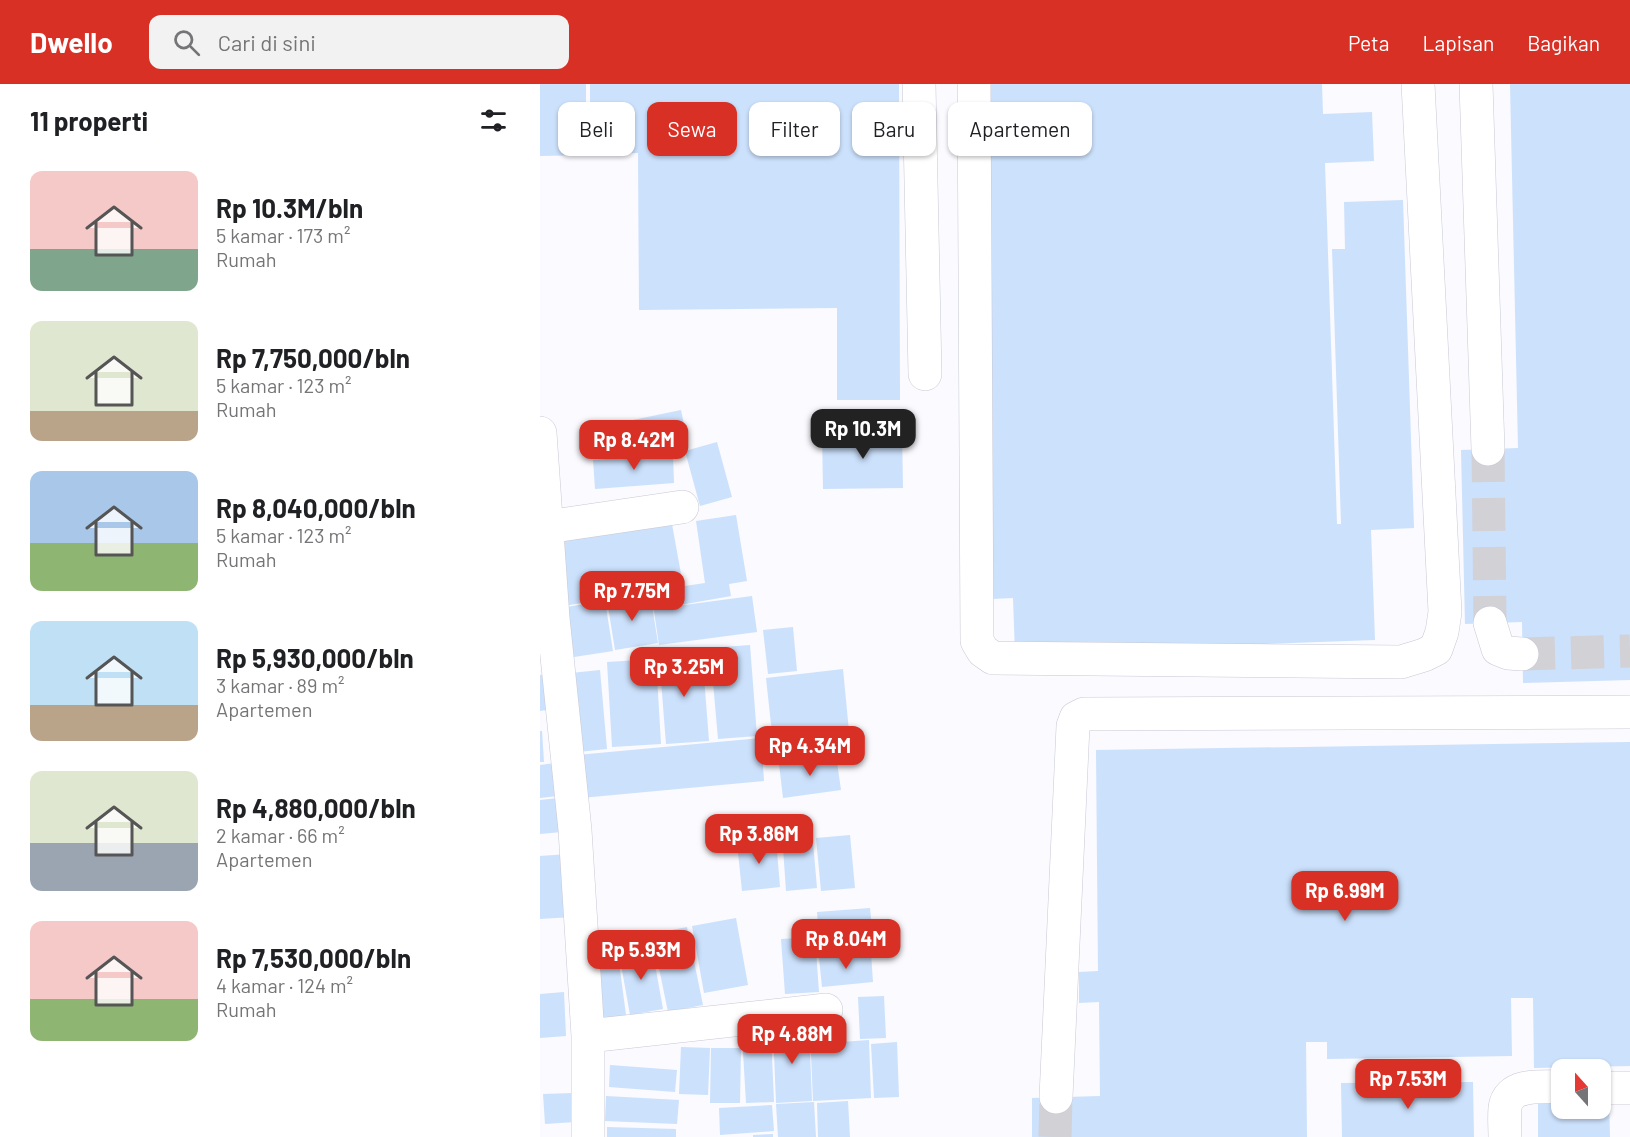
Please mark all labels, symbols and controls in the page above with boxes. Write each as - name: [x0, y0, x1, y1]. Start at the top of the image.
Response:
- search box: [149, 15, 569, 69]
- text: Dwello: [30, 25, 113, 59]
- icon: search: [170, 26, 203, 59]
- text: Cari di sini: [218, 29, 316, 55]
- text: Peta: [1348, 30, 1389, 55]
- text: Lapisan: [1422, 30, 1494, 55]
- text: Bagikan: [1527, 30, 1600, 55]
- chip: Beli: [558, 102, 635, 156]
- chip: Sewa: [647, 102, 737, 156]
- chip: Filter: [749, 102, 840, 156]
- chip: Baru: [852, 102, 936, 156]
- chip: Apartemen: [948, 102, 1092, 156]
- icon: filters: [477, 104, 510, 137]
- text: 11 properti: [30, 105, 148, 136]
- text: Rp 10.3M/bln: [216, 192, 363, 223]
- icon: home: [78, 195, 150, 267]
- text: 5 kamar · 173 m²: [216, 223, 350, 247]
- text: Rumah: [216, 247, 277, 271]
- text: Rp 7,750,000/bln: [216, 342, 410, 373]
- icon: home: [78, 345, 150, 417]
- text: 5 kamar · 123 m²: [216, 373, 352, 397]
- text: Rumah: [216, 397, 277, 421]
- pin: Rp 10.3M: [801, 409, 925, 460]
- text: Rp 10.3M: [825, 416, 901, 440]
- pin: Rp 8.42M: [572, 420, 696, 471]
- text: Rp 8.42M: [593, 427, 675, 451]
- text: Rp 8,040,000/bln: [216, 492, 416, 523]
- icon: home: [78, 495, 150, 567]
- text: 5 kamar · 123 m²: [216, 523, 352, 547]
- text: Rumah: [216, 547, 277, 571]
- pin: Rp 7.75M: [570, 571, 694, 622]
- text: Rp 7.75M: [594, 578, 670, 602]
- text: Rp 5,930,000/bln: [216, 642, 414, 673]
- icon: home: [78, 645, 150, 717]
- pin: Rp 3.25M: [622, 647, 746, 698]
- text: Rp 3.25M: [644, 654, 724, 678]
- text: 3 kamar · 89 m²: [216, 673, 345, 697]
- text: Apartemen: [216, 697, 312, 721]
- pin: Rp 4.34M: [748, 726, 872, 777]
- text: Rp 4.34M: [769, 733, 851, 757]
- text: Rp 4,880,000/bln: [216, 792, 416, 823]
- icon: home: [78, 795, 150, 867]
- pin: Rp 3.86M: [697, 814, 821, 865]
- text: Rp 3.86M: [719, 821, 799, 845]
- text: 2 kamar · 66 m²: [216, 823, 345, 847]
- text: Apartemen: [216, 847, 312, 871]
- pin: Rp 6.99M: [1283, 871, 1407, 922]
- text: Rp 6.99M: [1305, 878, 1385, 902]
- pin: Rp 8.04M: [784, 919, 908, 970]
- text: Rp 8.04M: [805, 926, 887, 950]
- pin: Rp 5.93M: [579, 930, 703, 981]
- text: Rp 5.93M: [601, 937, 681, 961]
- text: Rp 7,530,000/bln: [216, 942, 411, 973]
- icon: home: [78, 945, 150, 1017]
- text: 4 kamar · 124 m²: [216, 973, 353, 997]
- text: Rumah: [216, 997, 277, 1021]
- pin: Rp 4.88M: [730, 1014, 854, 1065]
- text: Rp 4.88M: [751, 1021, 833, 1045]
- pin: Rp 7.53M: [1346, 1059, 1470, 1110]
- north arrow: [1551, 1059, 1611, 1119]
- map controls: [1551, 1059, 1611, 1119]
- text: Rp 7.53M: [1369, 1066, 1447, 1090]

